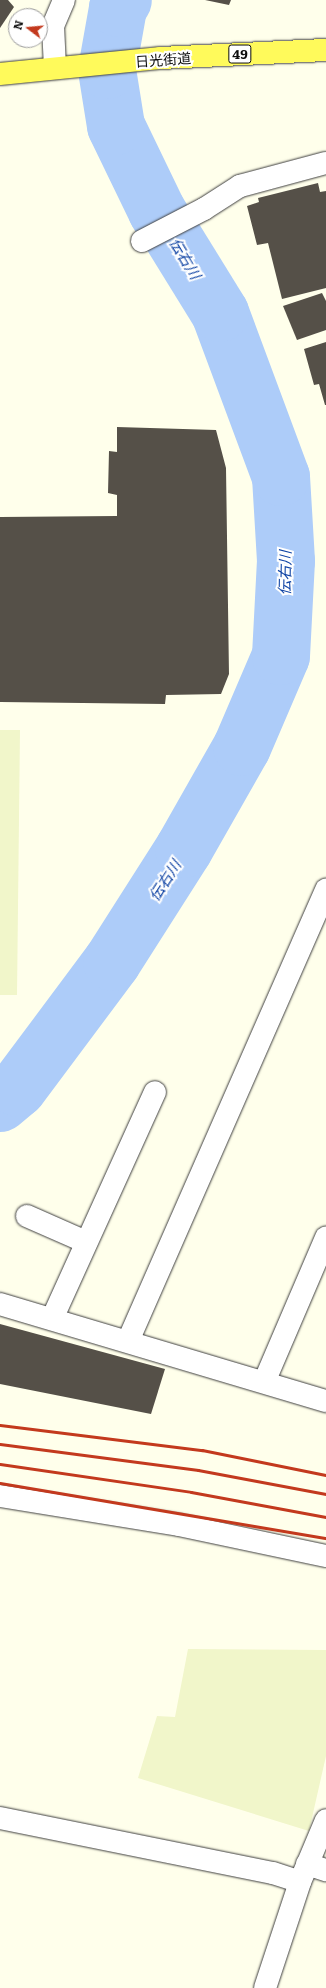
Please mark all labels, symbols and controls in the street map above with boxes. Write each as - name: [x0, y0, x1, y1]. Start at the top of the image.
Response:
- north arrow: [8, 8, 48, 48]
- text: N: [8, 18, 26, 32]
- road number: 49: [228, 43, 252, 65]
- street label: 日光街道: [134, 49, 192, 69]
- water label: 伝右川: [167, 234, 205, 282]
- water label: 伝右川: [275, 550, 293, 596]
- water label: 伝右川: [144, 856, 184, 904]

